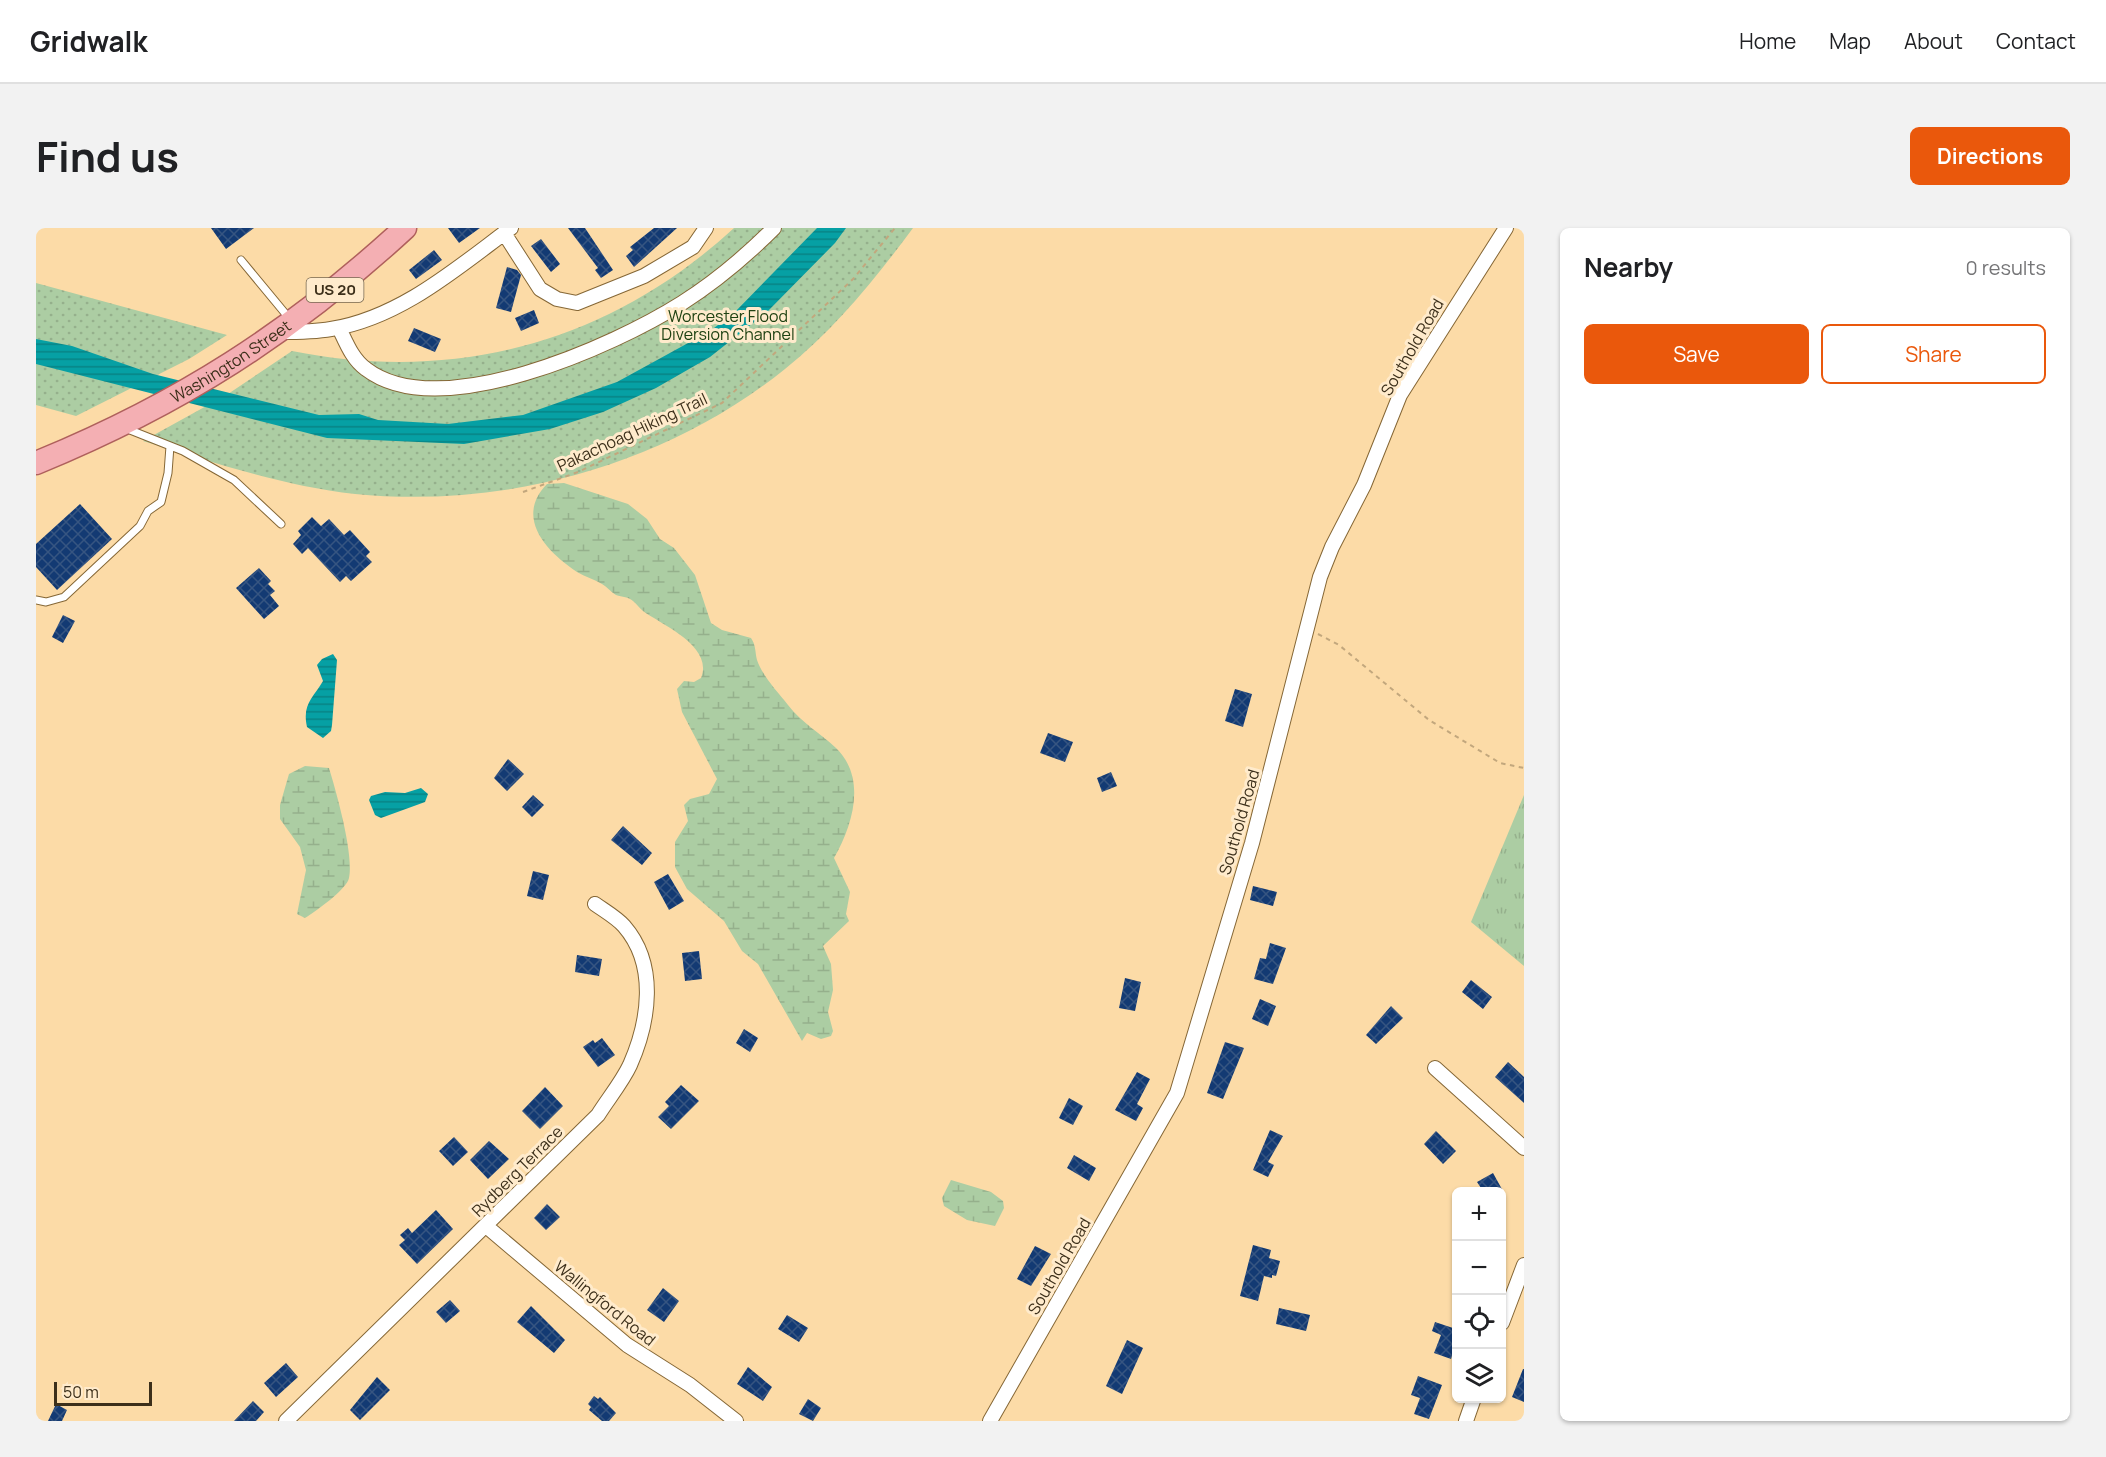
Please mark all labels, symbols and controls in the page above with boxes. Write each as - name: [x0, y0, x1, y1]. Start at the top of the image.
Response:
- text: Gridwalk: [30, 22, 147, 60]
- text: Home: [1739, 27, 1796, 55]
- text: Map: [1829, 27, 1871, 55]
- text: About: [1904, 27, 1963, 55]
- text: Contact: [1996, 27, 2076, 55]
- text: Find us: [36, 127, 179, 185]
- button: Directions: [1910, 127, 2070, 185]
- text: Nearby: [1584, 249, 1673, 285]
- text: 0 results: [1966, 254, 2046, 281]
- road number: US 20: [306, 278, 364, 302]
- street label: Southold Road: [1375, 294, 1449, 400]
- park label: Worcester Flood Diversion Channel: [661, 305, 795, 345]
- street label: Washington Street: [166, 315, 295, 408]
- button: Save: [1584, 324, 1809, 384]
- button: Share: [1821, 324, 2046, 384]
- street label: Pakachoag Hiking Trail: [553, 387, 711, 477]
- street label: Southold Road: [1213, 767, 1265, 877]
- street label: Rydberg Terrace: [467, 1121, 567, 1221]
- map controls: [1452, 1187, 1506, 1403]
- button: +: [1452, 1187, 1506, 1241]
- street label: Southold Road: [1022, 1213, 1096, 1319]
- button: −: [1452, 1241, 1506, 1295]
- street label: Wallingford Road: [550, 1255, 660, 1351]
- button: locate: [1452, 1295, 1506, 1349]
- button: layers: [1452, 1349, 1506, 1403]
- scale bar: [54, 1379, 152, 1406]
- text: 50 m: [63, 1381, 99, 1403]

